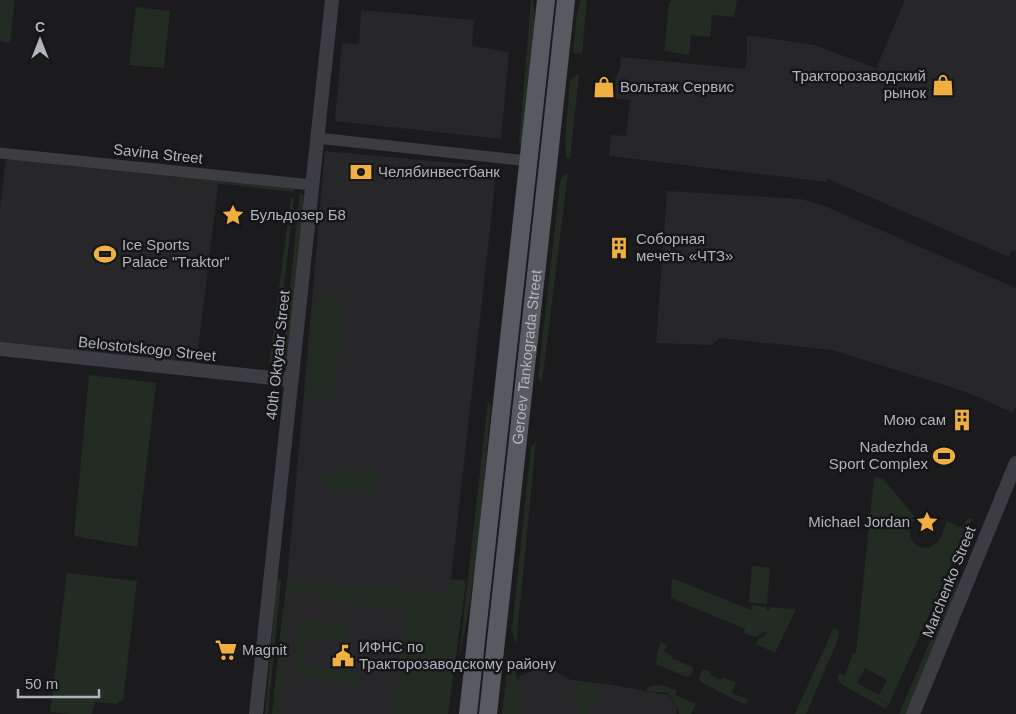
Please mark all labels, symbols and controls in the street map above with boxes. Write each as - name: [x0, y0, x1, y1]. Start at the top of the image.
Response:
- north arrow: [15, 15, 65, 65]
- text: С: [35, 19, 45, 35]
- place label: Тракторозаводский рынок: [792, 67, 926, 101]
- shop icon: Тракторозаводский рынок: [930, 72, 956, 98]
- shop icon: Вольтаж Сервис: [591, 74, 617, 100]
- place label: Вольтаж Сервис: [620, 78, 735, 95]
- street label: Savina Street: [112, 140, 205, 167]
- bank icon: Челябинвестбанк: [348, 159, 374, 185]
- place label: Челябинвестбанк: [378, 163, 500, 180]
- place icon: Бульдозер Б8: [220, 202, 246, 228]
- place label: Бульдозер Б8: [250, 206, 346, 223]
- place label: Соборная мечеть «ЧТЗ»: [636, 230, 733, 264]
- building icon: Соборная мечеть «ЧТЗ»: [606, 235, 632, 261]
- place label: Ice Sports Palace "Traktor": [122, 236, 230, 270]
- sports icon: Ice Sports Palace "Traktor": [92, 241, 118, 267]
- street label: Geroev Tankograda Street: [508, 268, 545, 445]
- street label: 40th Oktyabr Street: [262, 289, 293, 421]
- street label: Belostotskogo Street: [77, 333, 218, 364]
- building icon: Мою сам: [949, 407, 975, 433]
- place label: Мою сам: [883, 411, 946, 428]
- place label: Nadezhda Sport Complex: [829, 438, 929, 472]
- sports icon: Nadezhda Sport Complex: [931, 443, 957, 469]
- place icon: Michael Jordan: [914, 509, 940, 535]
- place label: Michael Jordan: [808, 513, 910, 530]
- street label: Marchenko Street: [918, 523, 979, 640]
- supermarket icon: Magnit: [213, 637, 239, 663]
- place label: ИФНС по Тракторозаводскому району: [359, 638, 556, 672]
- place label: Magnit: [242, 641, 288, 658]
- public building icon: ИФНС по Тракторозаводскому району: [330, 643, 356, 669]
- scale bar: [18, 666, 99, 698]
- text: 50 m: [25, 675, 58, 692]

